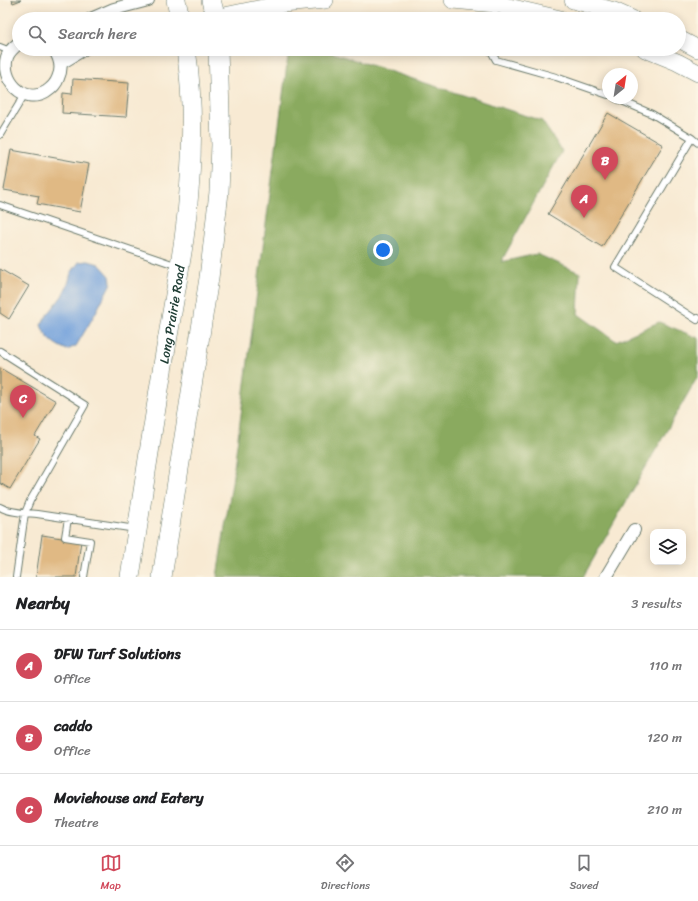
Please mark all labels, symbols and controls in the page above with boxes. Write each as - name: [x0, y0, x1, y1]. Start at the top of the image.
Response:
- search box: [12, 12, 686, 56]
- text: Search here: [58, 21, 137, 47]
- icon: search: [26, 23, 48, 45]
- north arrow: [602, 68, 638, 104]
- pin: B: [592, 147, 618, 180]
- pin: A: [571, 185, 597, 218]
- your location: [373, 240, 393, 260]
- street label: Long Prairie Road: [152, 262, 191, 365]
- pin: C: [10, 385, 36, 418]
- map controls: [650, 529, 686, 565]
- button: layers: [650, 529, 686, 565]
- text: Nearby: [16, 588, 70, 618]
- text: 3 results: [631, 592, 682, 615]
- text: DFW Turf Solutions: [54, 641, 181, 667]
- text: A: [25, 654, 33, 677]
- text: 110 m: [649, 654, 682, 677]
- text: Office: [54, 667, 91, 690]
- text: caddo: [54, 713, 92, 739]
- text: B: [25, 726, 33, 749]
- text: 120 m: [647, 726, 682, 749]
- text: Office: [54, 739, 91, 762]
- text: Moviehouse and Eatery: [54, 785, 204, 811]
- text: C: [25, 798, 33, 821]
- text: 210 m: [647, 798, 682, 821]
- text: Theatre: [54, 811, 99, 834]
- tab: Map: [100, 852, 122, 895]
- tab: Directions: [321, 852, 370, 895]
- tab: Saved: [569, 852, 598, 895]

